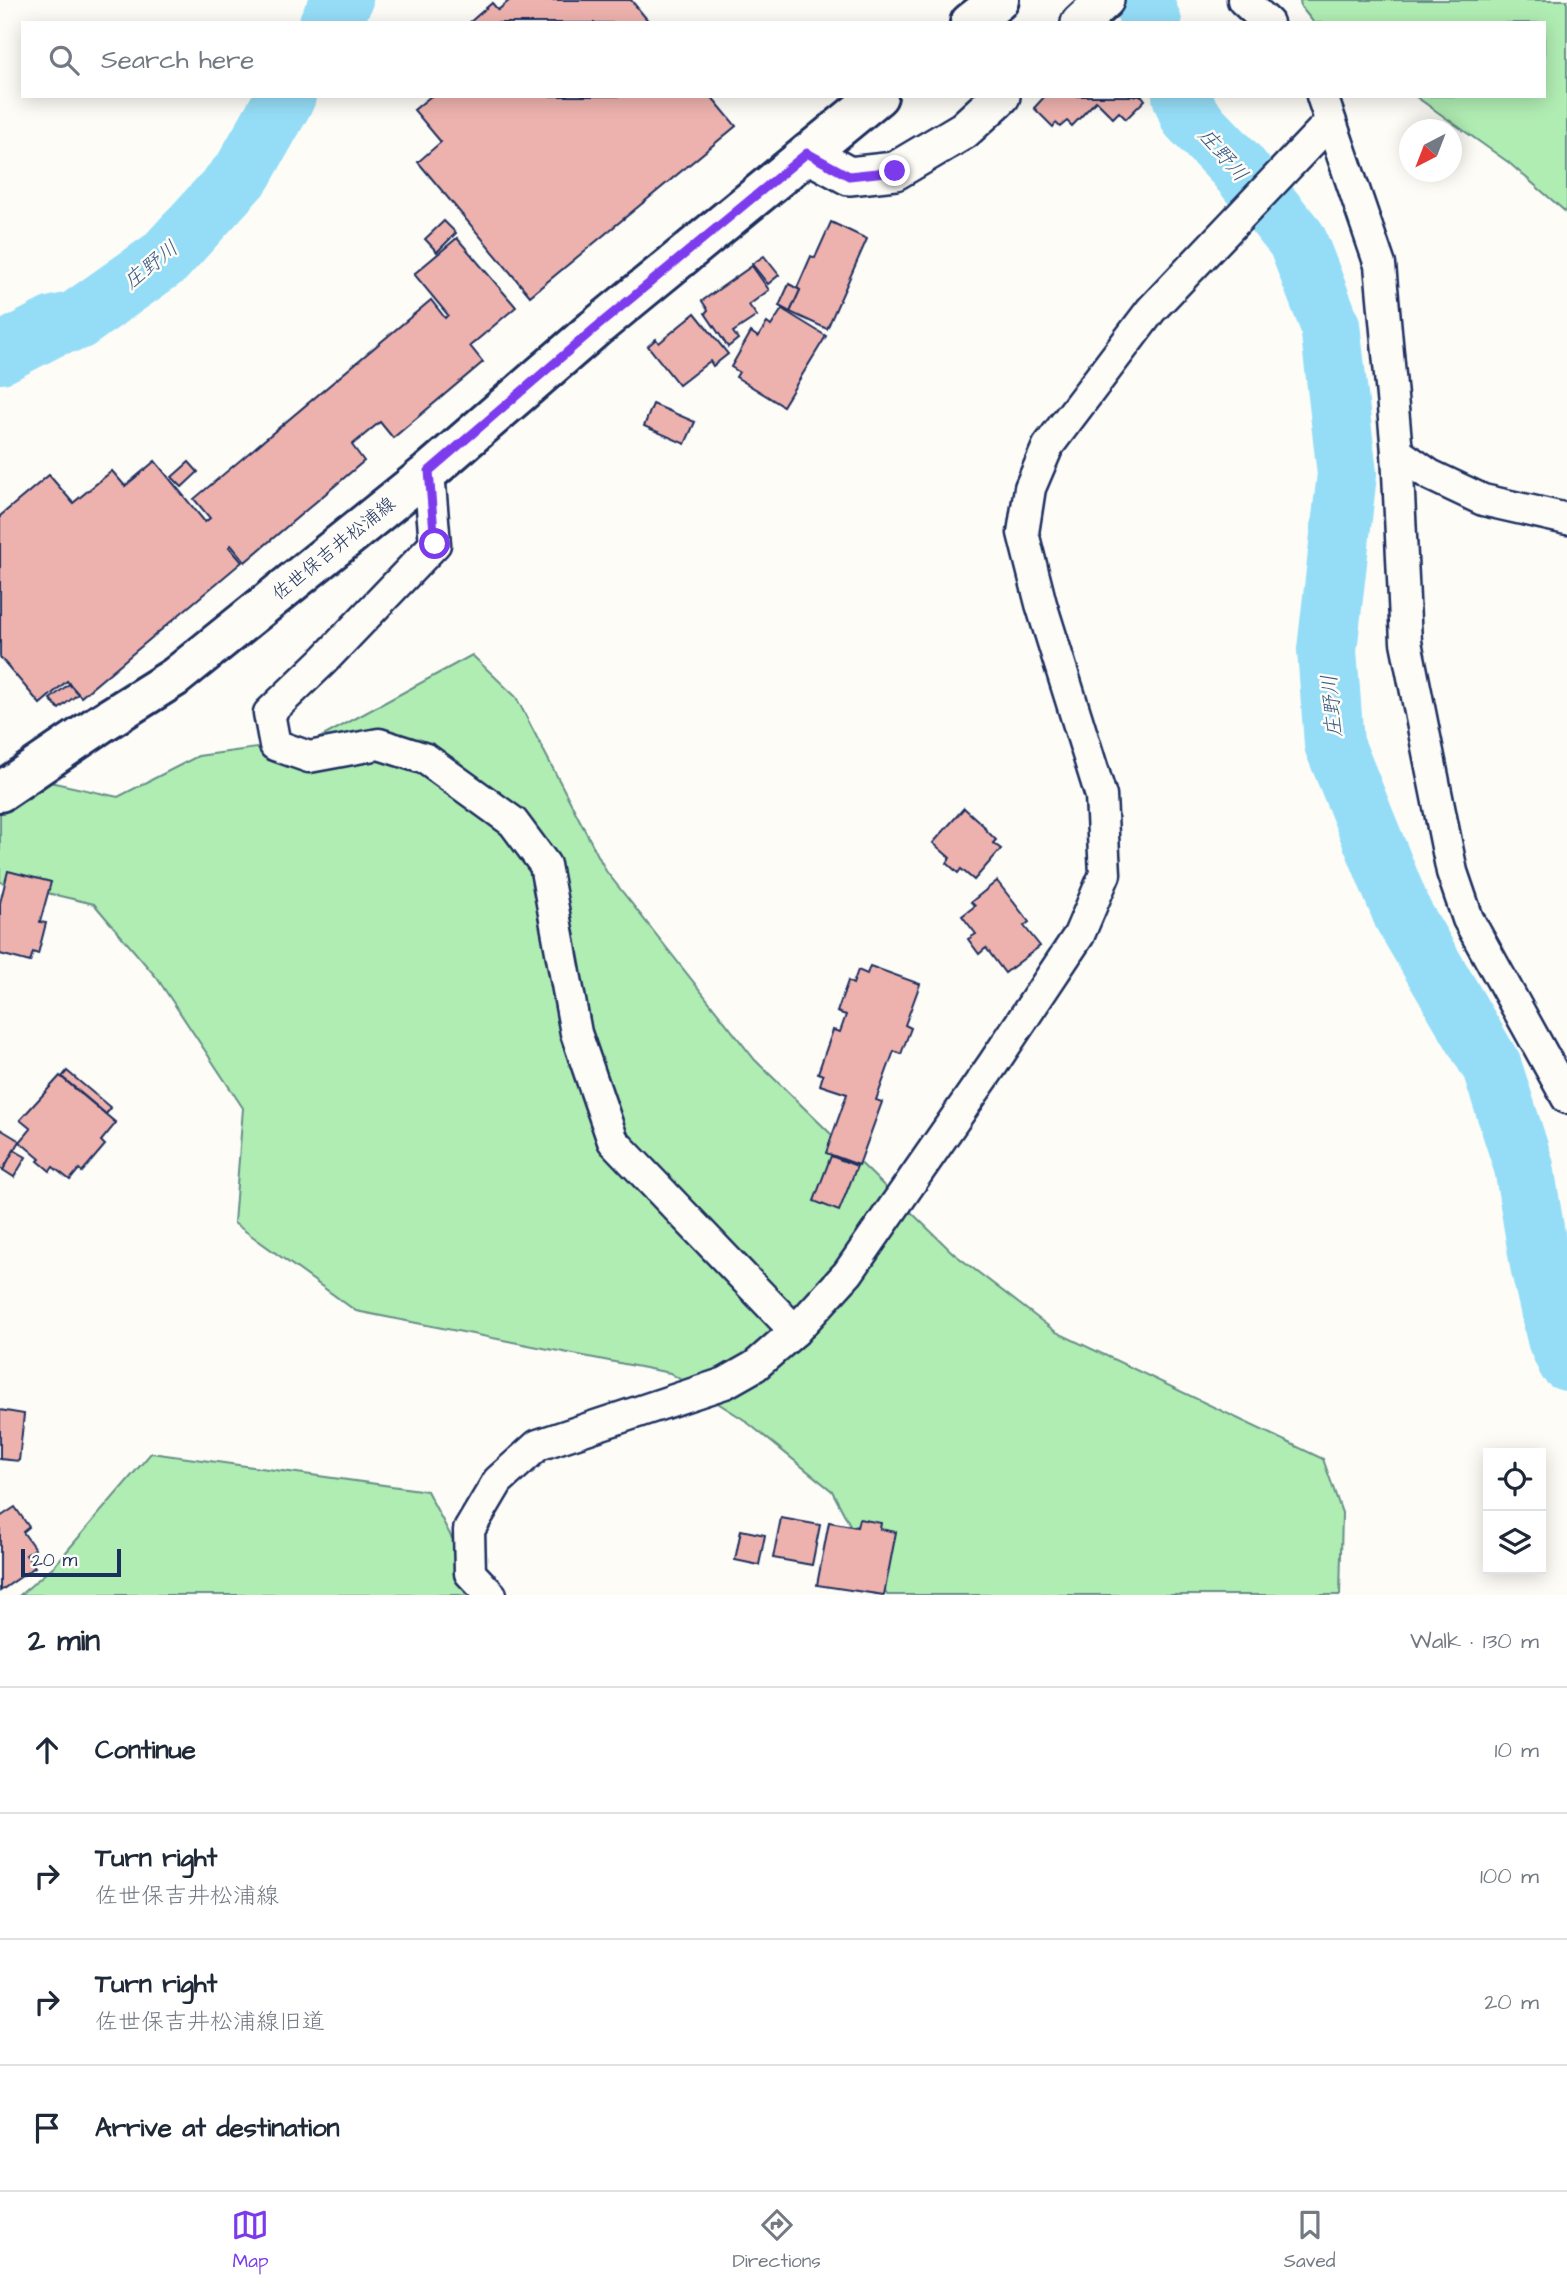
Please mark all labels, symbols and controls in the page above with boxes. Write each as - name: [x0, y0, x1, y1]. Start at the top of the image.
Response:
- search box: [21, 21, 1546, 98]
- icon: search: [45, 41, 83, 79]
- text: Search here: [101, 42, 254, 78]
- north arrow: [1399, 119, 1462, 182]
- water label: 庄野川: [1191, 122, 1255, 188]
- route end: [879, 155, 910, 186]
- water label: 庄野川: [117, 234, 185, 296]
- street label: 佐世保吉井松浦線: [266, 491, 402, 607]
- route start: [419, 528, 450, 559]
- water label: 庄野川: [1315, 673, 1349, 739]
- map controls: [1483, 1448, 1546, 1574]
- button: locate: [1483, 1448, 1546, 1511]
- button: layers: [1483, 1511, 1546, 1574]
- scale bar: [21, 1546, 121, 1578]
- text: 20 m: [32, 1547, 77, 1574]
- text: 2 min: [28, 1620, 100, 1662]
- text: Walk · 130 m: [1410, 1625, 1539, 1657]
- icon: ahead: [28, 1731, 66, 1769]
- text: Continue: [95, 1732, 196, 1768]
- text: 10 m: [1494, 1734, 1539, 1766]
- text: Turn right: [95, 1840, 217, 1876]
- icon: right: [28, 1857, 66, 1895]
- text: 100 m: [1480, 1860, 1539, 1892]
- text: 佐世保吉井松浦線: [95, 1880, 279, 1912]
- text: Turn right: [95, 1966, 217, 2002]
- icon: right: [28, 1983, 66, 2021]
- text: 20 m: [1484, 1986, 1539, 2018]
- text: 佐世保吉井松浦線旧道: [95, 2006, 325, 2038]
- icon: arrive: [28, 2109, 66, 2147]
- text: Arrive at destination: [95, 2110, 340, 2146]
- tab: Map: [231, 2206, 269, 2275]
- tab: Directions: [732, 2206, 821, 2275]
- tab: Saved: [1284, 2206, 1335, 2275]

